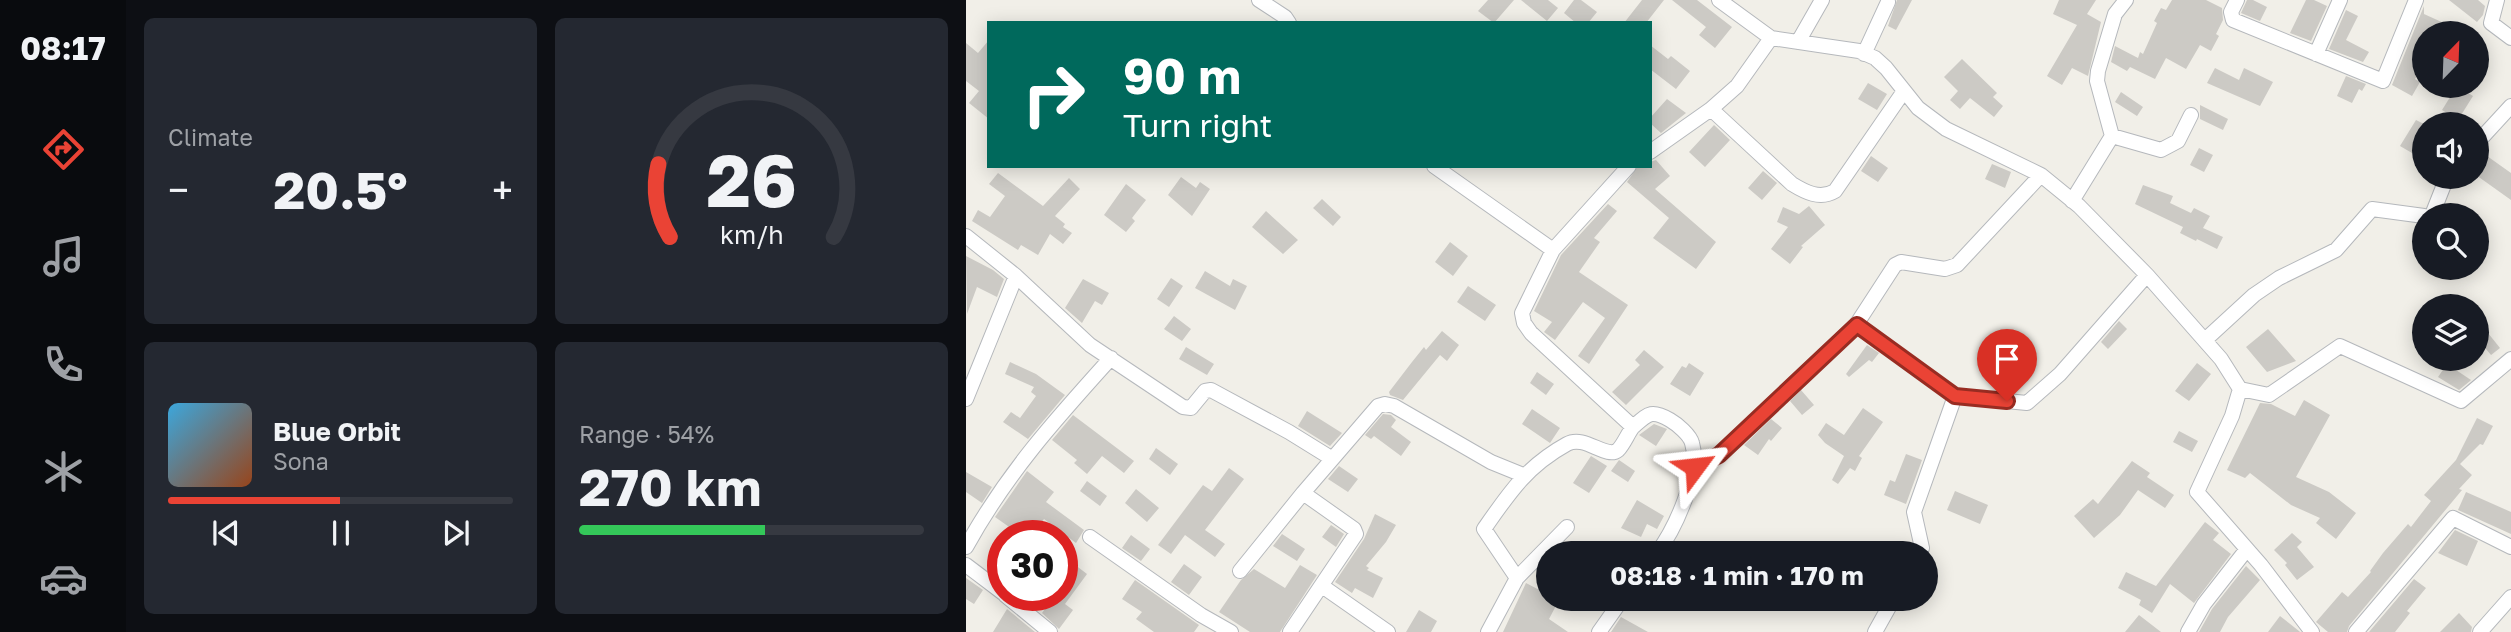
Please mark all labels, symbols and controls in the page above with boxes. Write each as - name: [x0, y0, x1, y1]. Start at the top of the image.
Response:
- north arrow: [2412, 21, 2488, 98]
- map controls: [2412, 21, 2489, 371]
- text: 08:17: [20, 29, 106, 67]
- text: 90 m: [1123, 46, 1241, 105]
- icon: right: [1008, 49, 1099, 140]
- text: Turn right: [1123, 106, 1272, 144]
- button: sound: [2412, 112, 2489, 189]
- text: Climate: [168, 123, 253, 151]
- icon: directions: [39, 125, 88, 174]
- text: 26: [706, 136, 797, 223]
- text: 20.5°: [273, 158, 408, 220]
- text: −: [168, 167, 189, 212]
- text: +: [492, 167, 513, 212]
- button: search: [2412, 203, 2489, 280]
- text: km/h: [720, 219, 783, 250]
- icon: music: [39, 232, 88, 281]
- button: layers: [2412, 294, 2489, 371]
- pin: [1977, 329, 2037, 401]
- icon: phone: [39, 340, 88, 389]
- icon: arrive: [1988, 340, 2026, 378]
- text: Blue Orbit: [273, 416, 401, 447]
- text: Range · 54%: [579, 420, 714, 448]
- position arrow: [1658, 430, 1732, 504]
- icon: climate: [39, 447, 88, 496]
- text: Sona: [273, 447, 329, 475]
- text: 270 km: [579, 455, 762, 517]
- icon: previous: [207, 514, 245, 552]
- icon: pause: [322, 514, 360, 552]
- icon: next: [437, 514, 475, 552]
- speed limit sign: 30: [987, 520, 1078, 611]
- icon: car: [39, 554, 88, 603]
- text: 08:18 · 1 min · 170 m: [1610, 560, 1864, 591]

